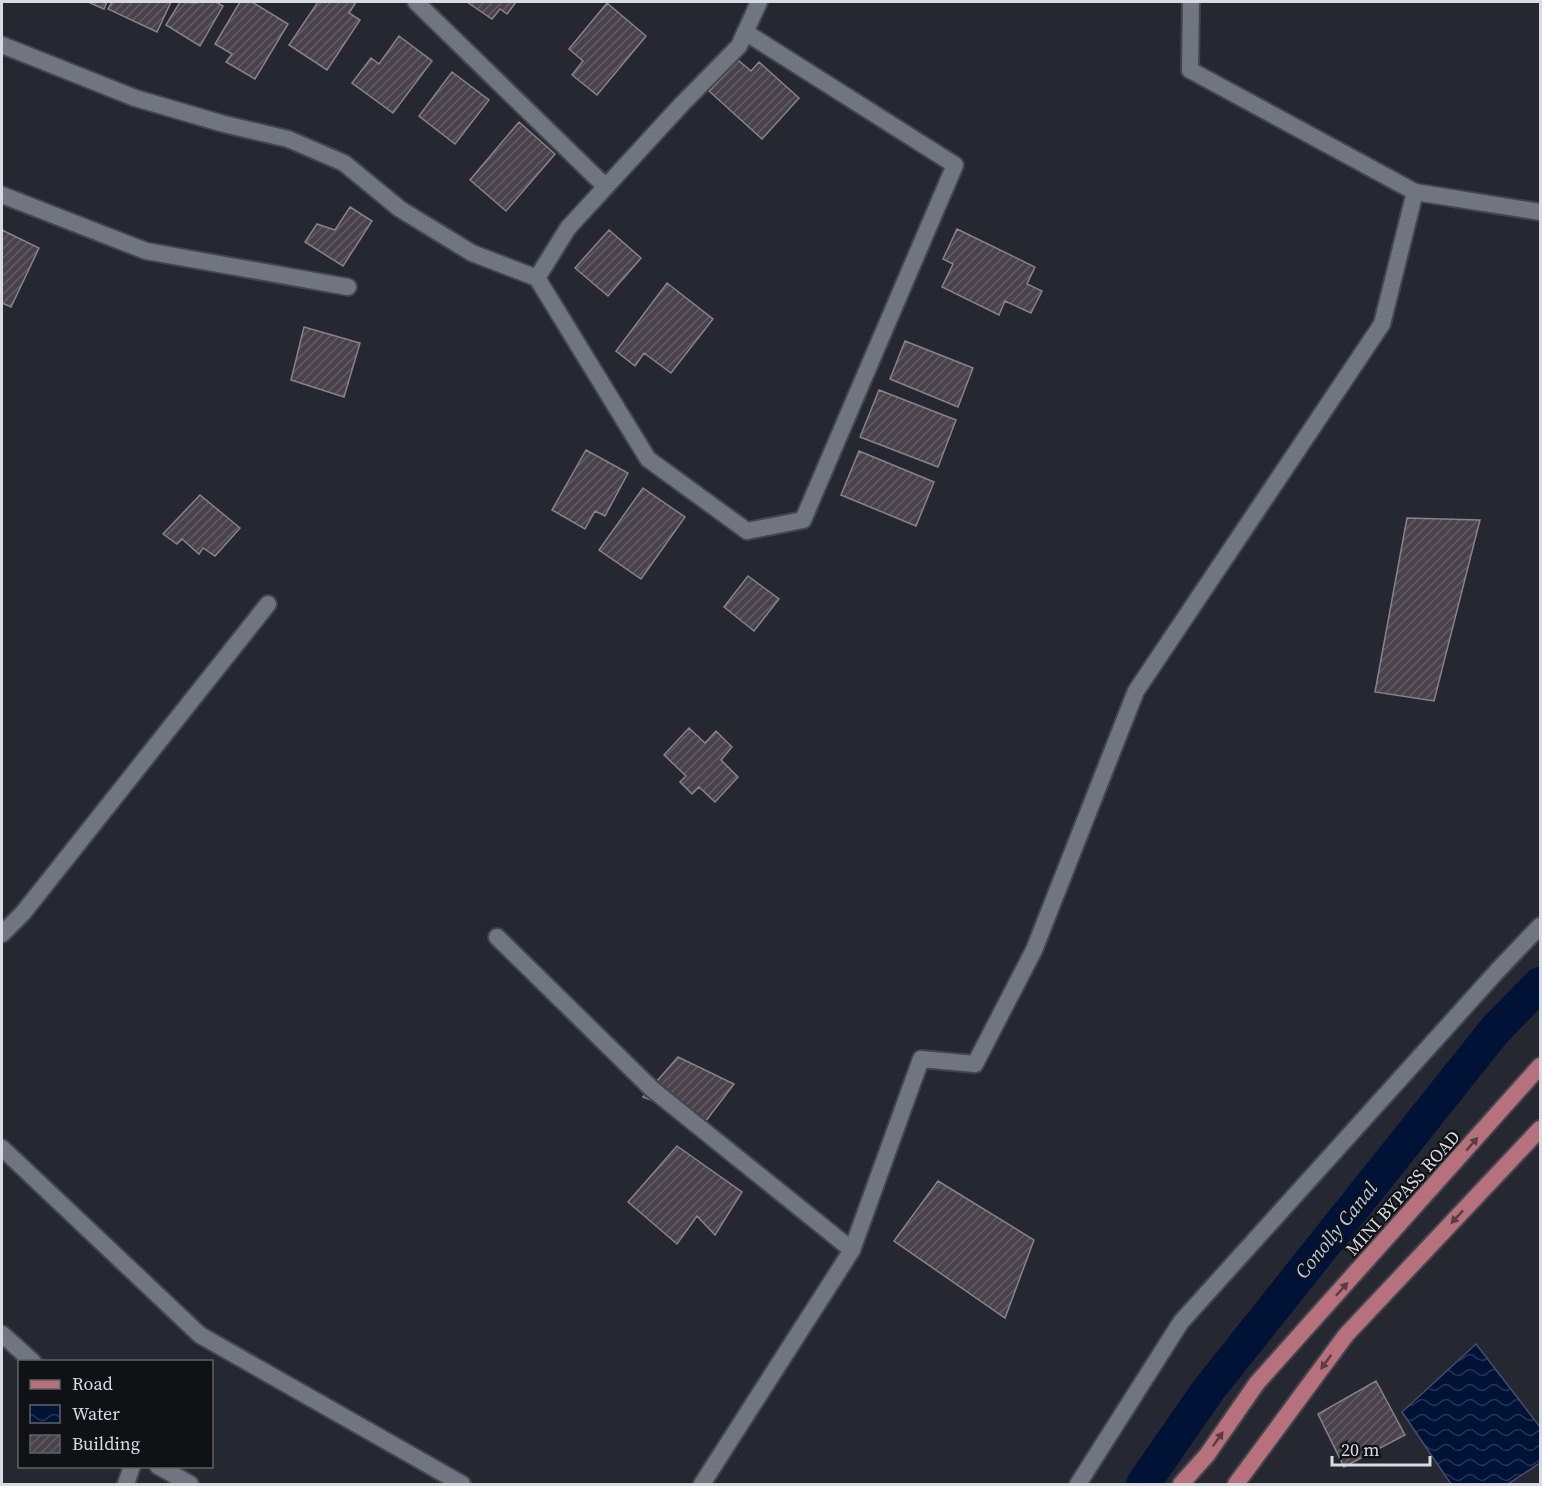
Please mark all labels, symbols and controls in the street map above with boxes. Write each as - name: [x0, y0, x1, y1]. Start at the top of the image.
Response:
- street label: MINI BYPASS ROAD: [1340, 1125, 1466, 1261]
- one-way arrow: [1466, 1136, 1479, 1152]
- water label: Conolly Canal: [1288, 1175, 1384, 1284]
- one-way arrow: [1450, 1210, 1464, 1225]
- one-way arrow: [1335, 1282, 1348, 1297]
- one-way arrow: [1320, 1353, 1332, 1369]
- legend: [18, 1360, 213, 1468]
- text: Road: [72, 1371, 113, 1396]
- text: Water: [72, 1401, 120, 1426]
- scale bar: [1332, 1429, 1430, 1467]
- text: Building: [72, 1431, 140, 1456]
- one-way arrow: [1212, 1432, 1224, 1448]
- text: 20 m: [1341, 1437, 1379, 1462]

